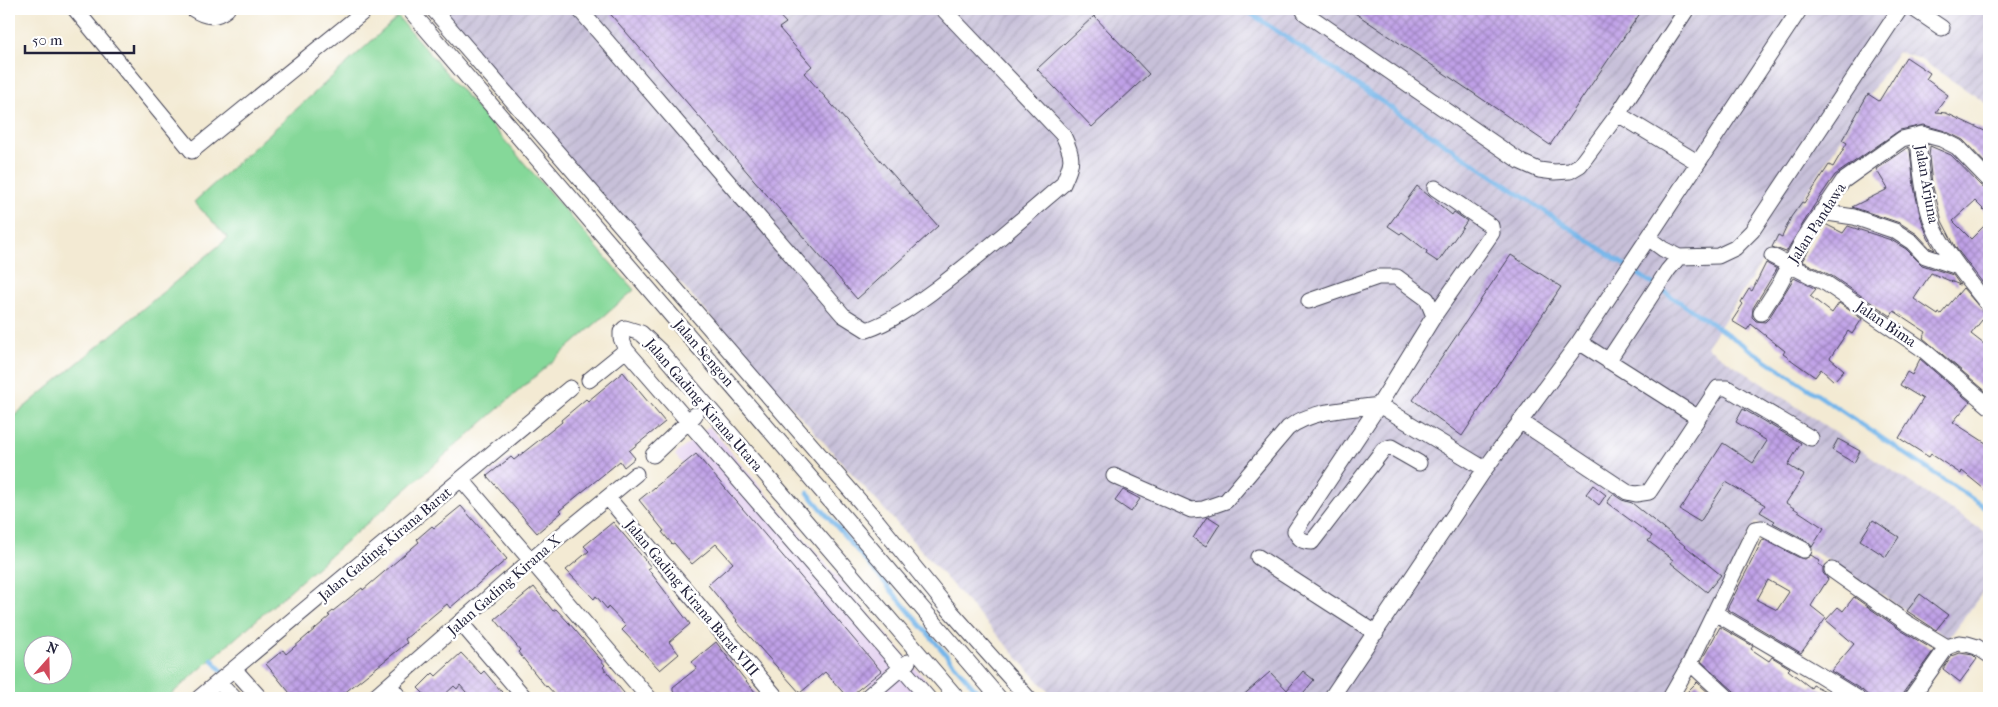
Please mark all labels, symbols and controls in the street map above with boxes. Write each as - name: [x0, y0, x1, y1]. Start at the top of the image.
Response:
- scale bar: [25, 22, 134, 54]
- text: 50 m: [32, 31, 63, 49]
- street label: Jalan Arjuna: [1911, 142, 1943, 226]
- street label: Jalan Pandawa: [1784, 178, 1850, 268]
- street label: Jalan Bima: [1852, 297, 1920, 351]
- street label: Jalan Sengon: [669, 315, 738, 391]
- street label: Jalan Gading Kirana Utara: [641, 334, 767, 476]
- street label: Jalan Gading Kirana Barat: [314, 483, 456, 606]
- street label: Jalan Gading Kirana Barat VIII: [621, 515, 763, 680]
- street label: Jalan Gading Kirana X: [443, 531, 565, 640]
- north arrow: [22, 634, 72, 684]
- text: N: [44, 638, 61, 658]

